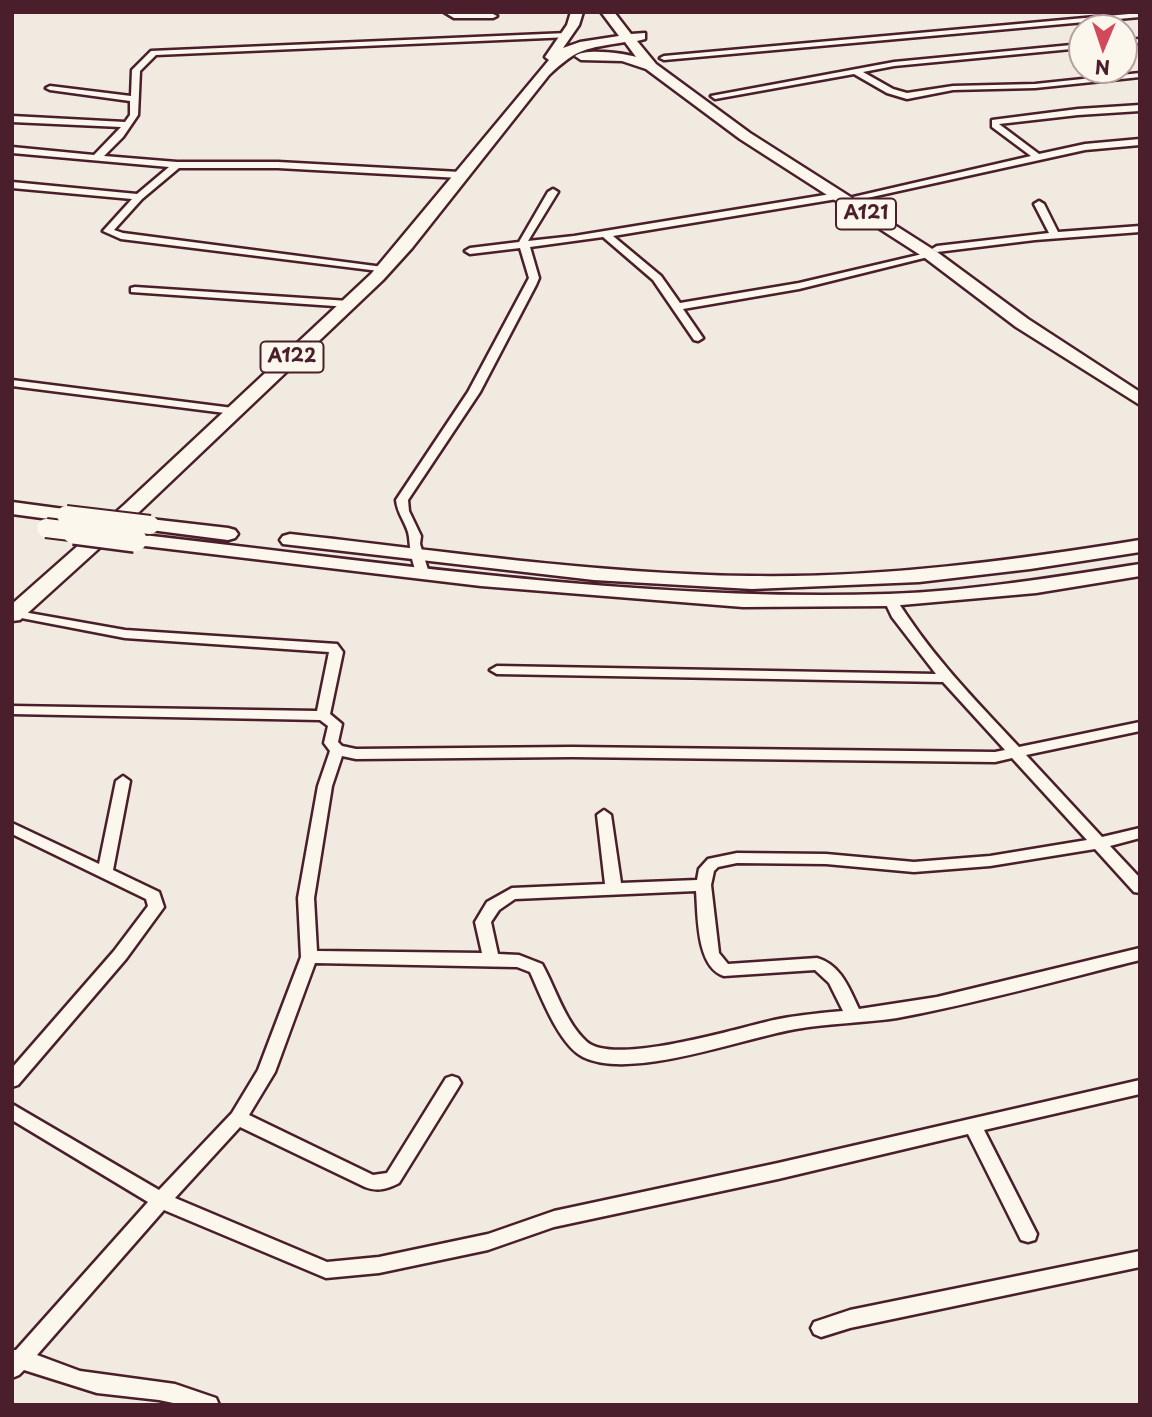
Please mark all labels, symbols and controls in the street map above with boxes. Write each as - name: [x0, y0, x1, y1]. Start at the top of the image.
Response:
- north arrow: [1068, 14, 1138, 84]
- text: N: [1094, 54, 1110, 82]
- road number: A121: [836, 198, 896, 230]
- road number: A122: [260, 342, 324, 372]

